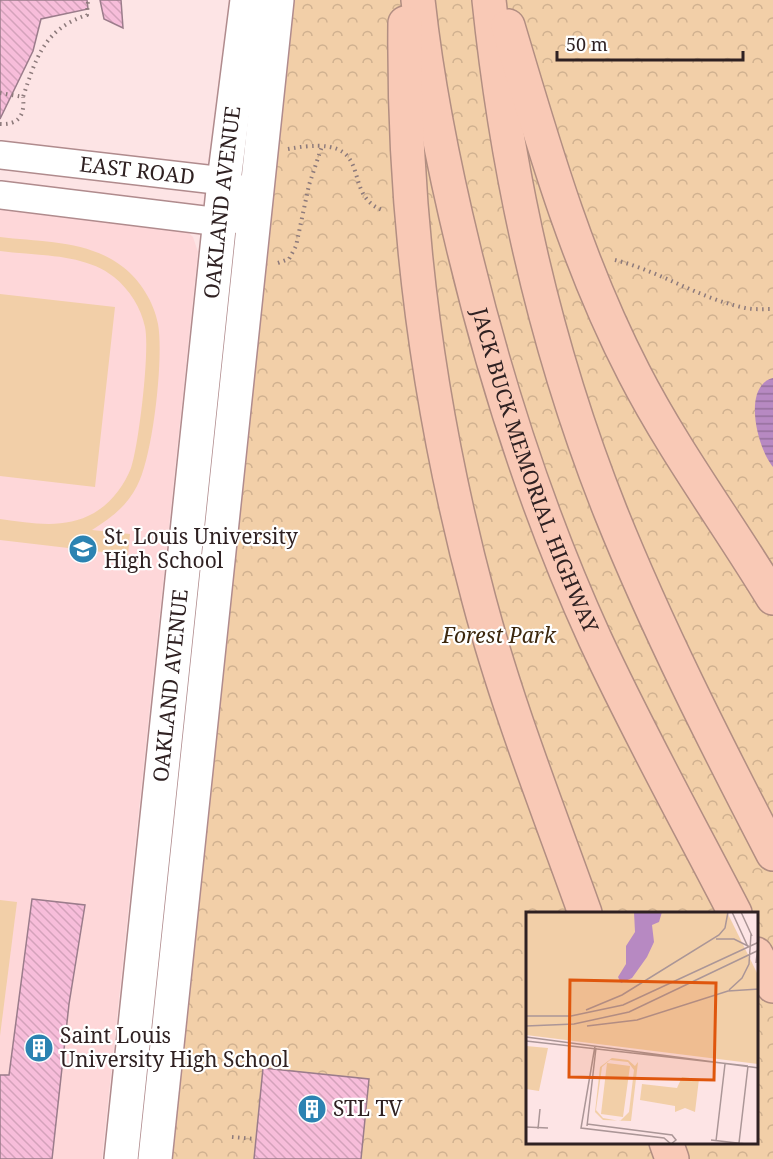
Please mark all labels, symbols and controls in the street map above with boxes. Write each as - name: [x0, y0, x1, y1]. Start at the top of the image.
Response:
- scale bar: [557, 24, 743, 62]
- text: 50 m: [566, 32, 608, 56]
- street label: OAKLAND AVENUE: [197, 104, 246, 300]
- street label: EAST ROAD: [78, 149, 196, 191]
- street label: JACK BUCK MEMORIAL HIGHWAY: [466, 304, 606, 638]
- place label: St. Louis University High School: [104, 522, 298, 574]
- school or university icon: St. Louis University High School: [67, 533, 99, 565]
- street label: OAKLAND AVENUE: [146, 588, 194, 783]
- park label: Forest Park: [441, 621, 557, 649]
- inset map: [526, 912, 758, 1144]
- place label: Saint Louis University High School: [60, 1021, 289, 1073]
- building icon: Saint Louis University High School: [23, 1032, 55, 1064]
- building icon: STL TV: [296, 1093, 328, 1125]
- place label: STL TV: [333, 1094, 403, 1122]

